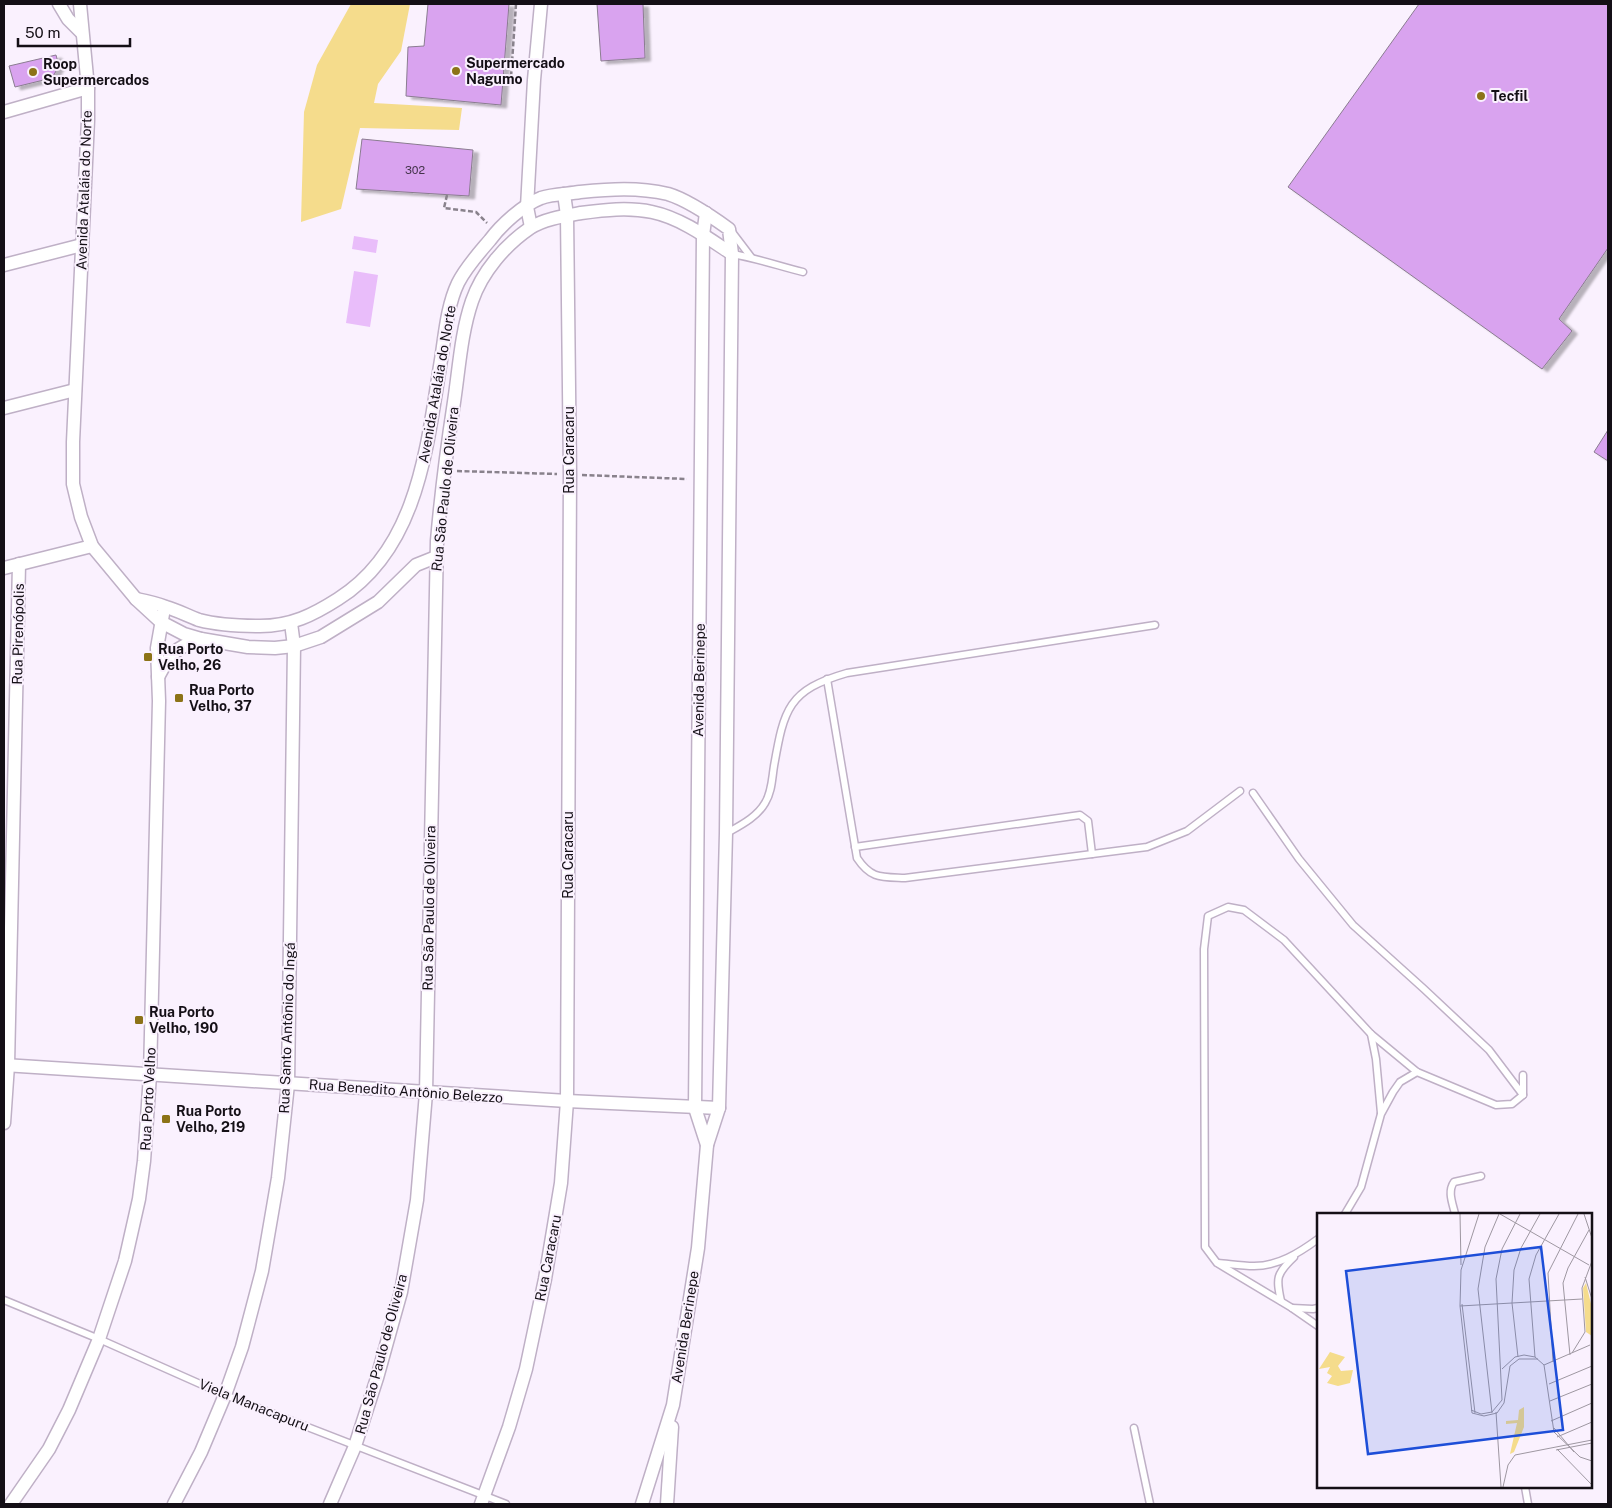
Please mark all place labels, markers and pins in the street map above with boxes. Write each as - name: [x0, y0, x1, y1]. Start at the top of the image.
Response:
- place label: Supermercado Nagumo: [466, 55, 565, 87]
- place label: Roop Supermercados: [43, 56, 149, 88]
- marker: Supermercado Nagumo: [450, 65, 462, 77]
- marker: Roop Supermercados: [27, 66, 39, 78]
- place label: Tecfil: [1491, 88, 1528, 104]
- marker: Tecfil: [1475, 90, 1487, 102]
- place label: Rua Porto Velho, 26: [158, 641, 223, 673]
- marker: Rua Porto Velho, 26: [142, 651, 154, 663]
- place label: Rua Porto Velho, 37: [189, 682, 254, 714]
- marker: Rua Porto Velho, 37: [173, 692, 185, 704]
- place label: Rua Porto Velho, 190: [149, 1004, 218, 1036]
- marker: Rua Porto Velho, 190: [133, 1014, 145, 1026]
- place label: Rua Porto Velho, 219: [176, 1103, 245, 1135]
- marker: Rua Porto Velho, 219: [160, 1113, 172, 1125]

